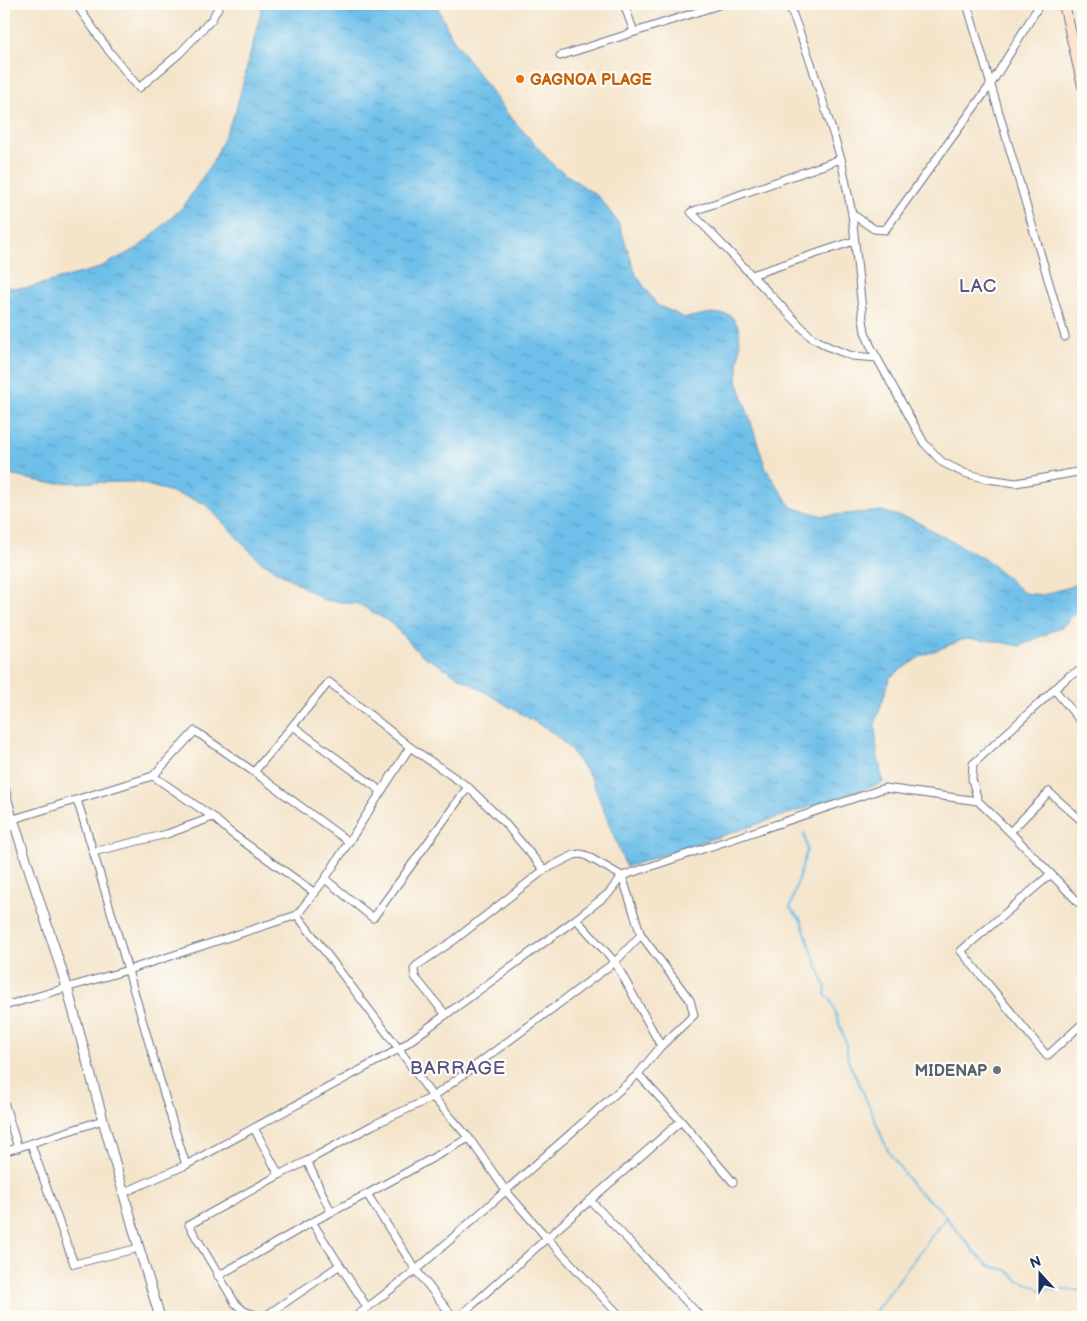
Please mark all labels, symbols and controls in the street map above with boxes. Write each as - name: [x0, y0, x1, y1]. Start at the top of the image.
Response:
- place label: GAGNOA PLAGE: [530, 71, 652, 90]
- marker: GAGNOA PLAGE: [514, 73, 526, 85]
- district label: LAC: [959, 275, 997, 298]
- district label: BARRAGE: [410, 1057, 506, 1080]
- place label: MIDENAP: [914, 1062, 987, 1081]
- marker: MIDENAP: [991, 1064, 1003, 1076]
- north arrow: [1014, 1248, 1064, 1298]
- text: N: [1028, 1253, 1043, 1272]

